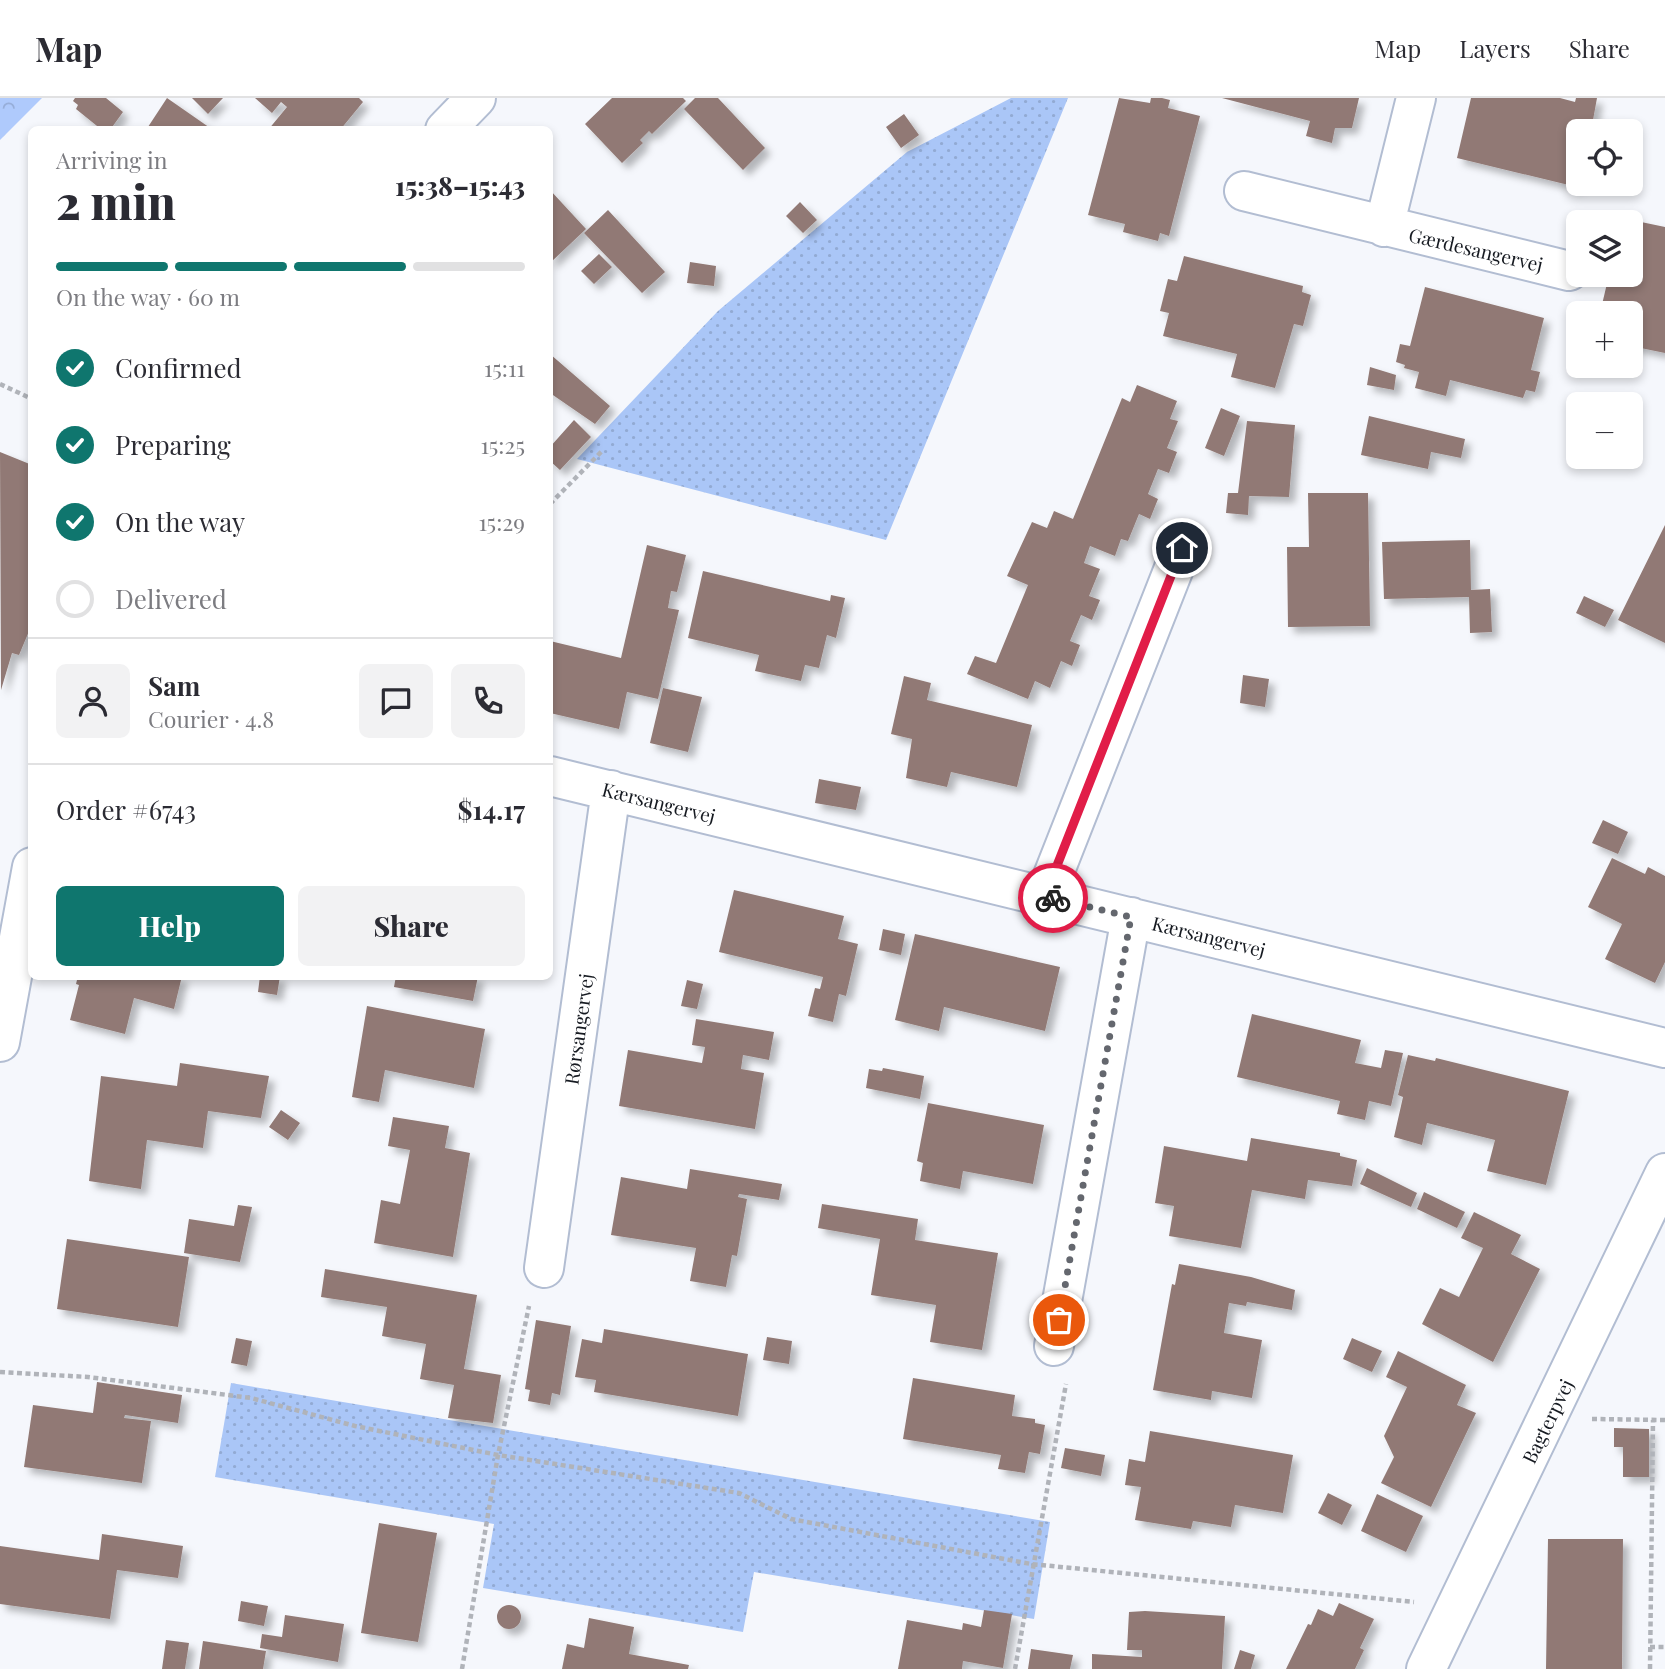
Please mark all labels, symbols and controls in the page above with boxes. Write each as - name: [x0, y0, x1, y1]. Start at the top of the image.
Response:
- text: Map: [35, 26, 102, 70]
- text: Map: [1375, 32, 1421, 64]
- text: Layers: [1459, 32, 1531, 64]
- text: Share: [1569, 32, 1630, 64]
- map controls: [1566, 119, 1643, 469]
- button: locate: [1566, 119, 1643, 196]
- text: Arriving in: [56, 144, 168, 175]
- text: 15:38–15:43: [395, 168, 525, 203]
- text: 2 min: [56, 170, 176, 232]
- button: layers: [1566, 210, 1643, 287]
- street label: Gærdesangervej: [1406, 221, 1546, 277]
- text: On the way · 60 m: [56, 281, 240, 312]
- button: +: [1566, 301, 1643, 378]
- icon: check: [56, 349, 94, 387]
- text: Confirmed: [115, 350, 242, 385]
- text: 15:11: [484, 352, 525, 383]
- button: −: [1566, 392, 1643, 469]
- icon: check: [56, 426, 94, 464]
- text: Preparing: [115, 427, 231, 462]
- text: 15:25: [481, 429, 525, 460]
- icon: check: [56, 503, 94, 541]
- text: On the way: [115, 504, 245, 539]
- text: 15:29: [478, 506, 525, 537]
- pin: [1152, 518, 1212, 578]
- icon: home: [1163, 529, 1201, 567]
- text: Delivered: [115, 581, 227, 616]
- button: person: [56, 664, 130, 738]
- button: chat: [359, 664, 433, 738]
- button: phone: [451, 664, 525, 738]
- text: Sam: [148, 668, 200, 703]
- text: Courier · 4.8: [148, 703, 274, 734]
- street label: Kærsangervej: [600, 775, 718, 829]
- text: Order #6743: [56, 792, 196, 827]
- text: $14.17: [458, 792, 525, 827]
- courier: [1018, 863, 1088, 933]
- icon: bike: [1034, 879, 1072, 917]
- button: Help: [56, 886, 284, 966]
- button: Share: [298, 886, 525, 966]
- street label: Kærsangervej: [1150, 909, 1268, 963]
- street label: Rørsangervej: [557, 972, 599, 1086]
- pin: [1029, 1290, 1089, 1350]
- icon: bag: [1040, 1301, 1078, 1339]
- street label: Bagterpvej: [1515, 1374, 1579, 1468]

